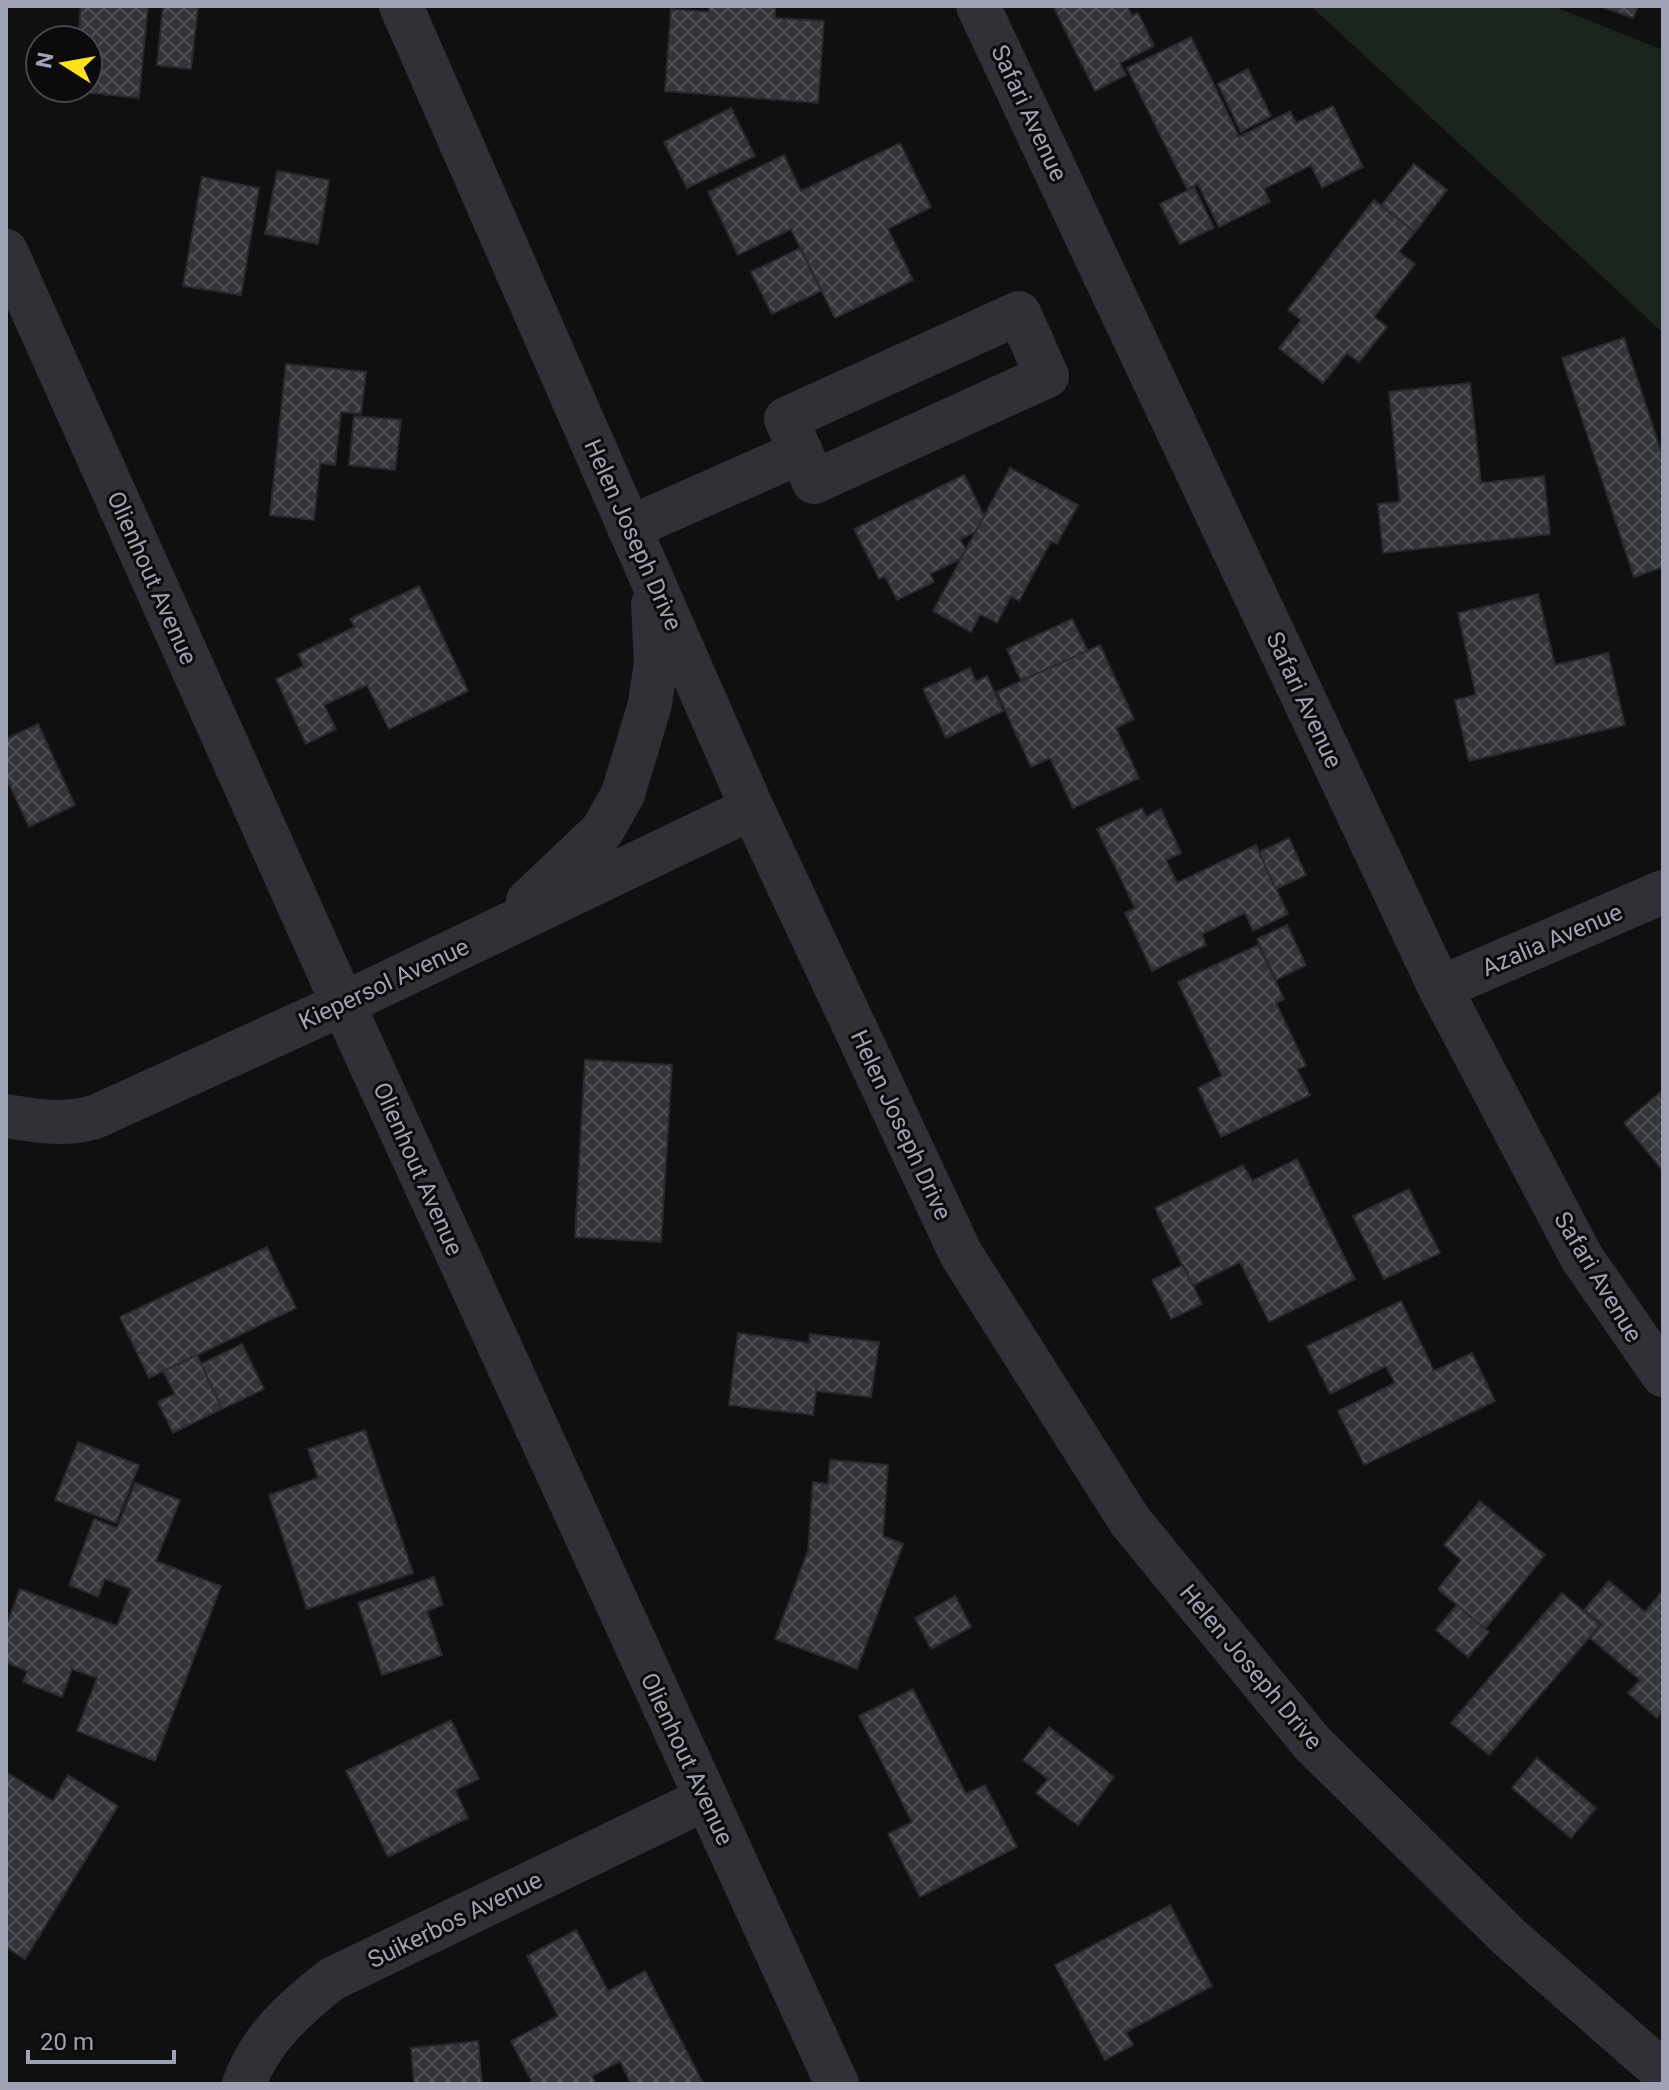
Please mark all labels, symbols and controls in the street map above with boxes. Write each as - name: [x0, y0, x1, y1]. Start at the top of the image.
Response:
- north arrow: [24, 24, 104, 104]
- street label: Safari Avenue: [985, 40, 1073, 186]
- text: N: [31, 50, 59, 70]
- street label: Helen Joseph Drive: [578, 435, 688, 635]
- street label: Olienhout Avenue: [101, 487, 203, 669]
- street label: Safari Avenue: [1260, 627, 1348, 773]
- street label: Azalia Avenue: [1478, 898, 1626, 982]
- street label: Kiepersol Avenue: [295, 932, 473, 1036]
- street label: Helen Joseph Drive: [845, 1026, 957, 1224]
- street label: Olienhout Avenue: [367, 1078, 469, 1260]
- street label: Safari Avenue: [1548, 1207, 1648, 1347]
- street label: Helen Joseph Drive: [1174, 1579, 1328, 1755]
- street label: Olienhout Avenue: [635, 1669, 739, 1849]
- street label: Suikerbos Avenue: [363, 1866, 547, 1974]
- scale bar: [28, 2014, 174, 2064]
- text: 20 m: [40, 2028, 94, 2056]

